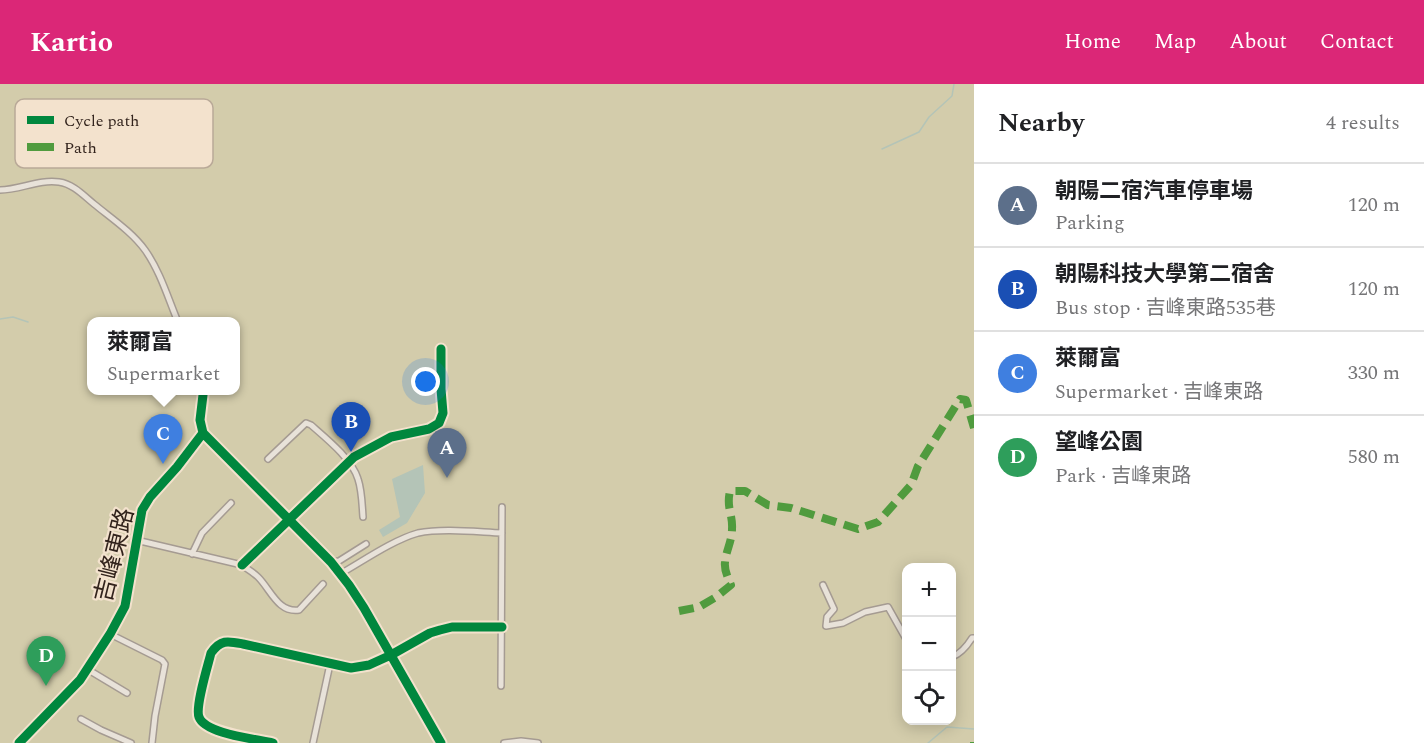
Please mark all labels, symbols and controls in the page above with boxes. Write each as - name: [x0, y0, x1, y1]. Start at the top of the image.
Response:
- text: Kartio: [30, 21, 113, 64]
- text: Home: [1064, 26, 1121, 58]
- text: Map: [1154, 26, 1196, 58]
- text: About: [1229, 26, 1287, 58]
- text: Contact: [1320, 26, 1394, 58]
- legend: [15, 99, 213, 168]
- text: Nearby: [998, 103, 1084, 143]
- text: 4 results: [1326, 108, 1400, 138]
- text: Cycle path: [64, 109, 139, 133]
- text: Path: [64, 136, 97, 160]
- text: 朝陽二宿汽車停車場: [1055, 175, 1253, 208]
- text: A: [1010, 190, 1025, 220]
- text: 120 m: [1348, 190, 1400, 220]
- text: Parking: [1055, 208, 1125, 238]
- text: 朝陽科技大學第二宿舍: [1055, 258, 1275, 291]
- text: B: [1010, 274, 1025, 304]
- text: 120 m: [1348, 274, 1400, 304]
- text: Bus stop · 吉峰東路535巷: [1055, 293, 1276, 323]
- popup: [87, 317, 240, 395]
- text: 萊爾富: [107, 326, 173, 359]
- text: 萊爾富: [1055, 342, 1121, 375]
- text: C: [1010, 358, 1025, 388]
- text: 330 m: [1348, 358, 1400, 388]
- text: Supermarket: [107, 359, 220, 389]
- your location: [411, 367, 440, 396]
- text: Supermarket · 吉峰東路: [1055, 377, 1263, 407]
- pin: B: [332, 402, 370, 452]
- pin: C: [144, 414, 182, 464]
- text: 望峰公園: [1055, 426, 1143, 459]
- pin: A: [428, 428, 466, 478]
- text: D: [1009, 442, 1026, 472]
- text: 580 m: [1348, 442, 1400, 472]
- text: Park · 吉峰東路: [1055, 461, 1191, 491]
- street label: 吉峰東路: [86, 504, 144, 606]
- map controls: [902, 563, 956, 725]
- button: +: [902, 563, 956, 617]
- button: −: [902, 617, 956, 671]
- pin: D: [26, 636, 66, 686]
- button: locate: [902, 671, 956, 725]

